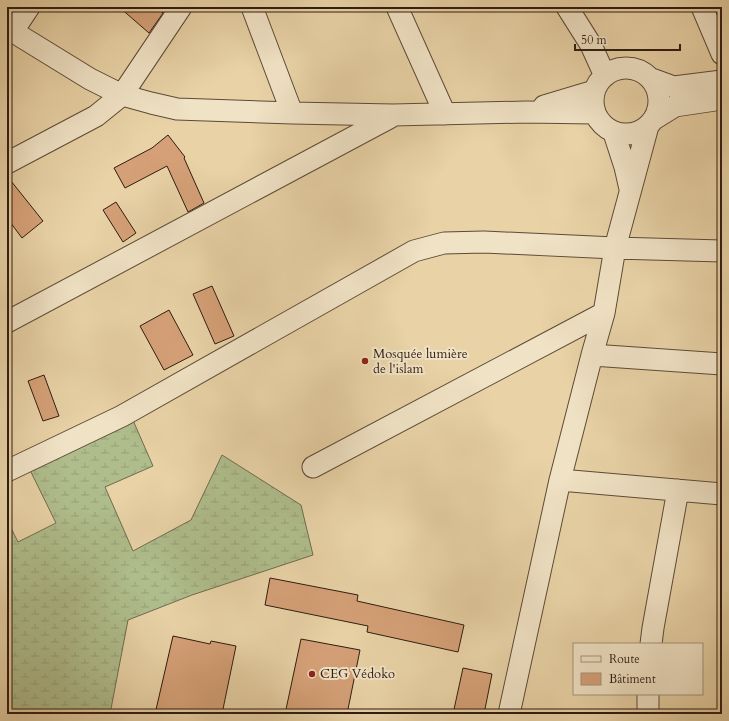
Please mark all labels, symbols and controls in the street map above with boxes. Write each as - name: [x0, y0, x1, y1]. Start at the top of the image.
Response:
- scale bar: [575, 26, 680, 52]
- text: 50 m: [581, 32, 608, 48]
- place label: Mosquée lumière de l'islam: [373, 345, 468, 378]
- marker: Mosquée lumière de l'islam: [360, 356, 370, 366]
- legend: [573, 643, 703, 695]
- text: Route: [609, 651, 640, 667]
- place label: CEG Védoko: [320, 665, 395, 683]
- marker: CEG Védoko: [307, 669, 317, 679]
- text: Bâtiment: [609, 671, 656, 687]

